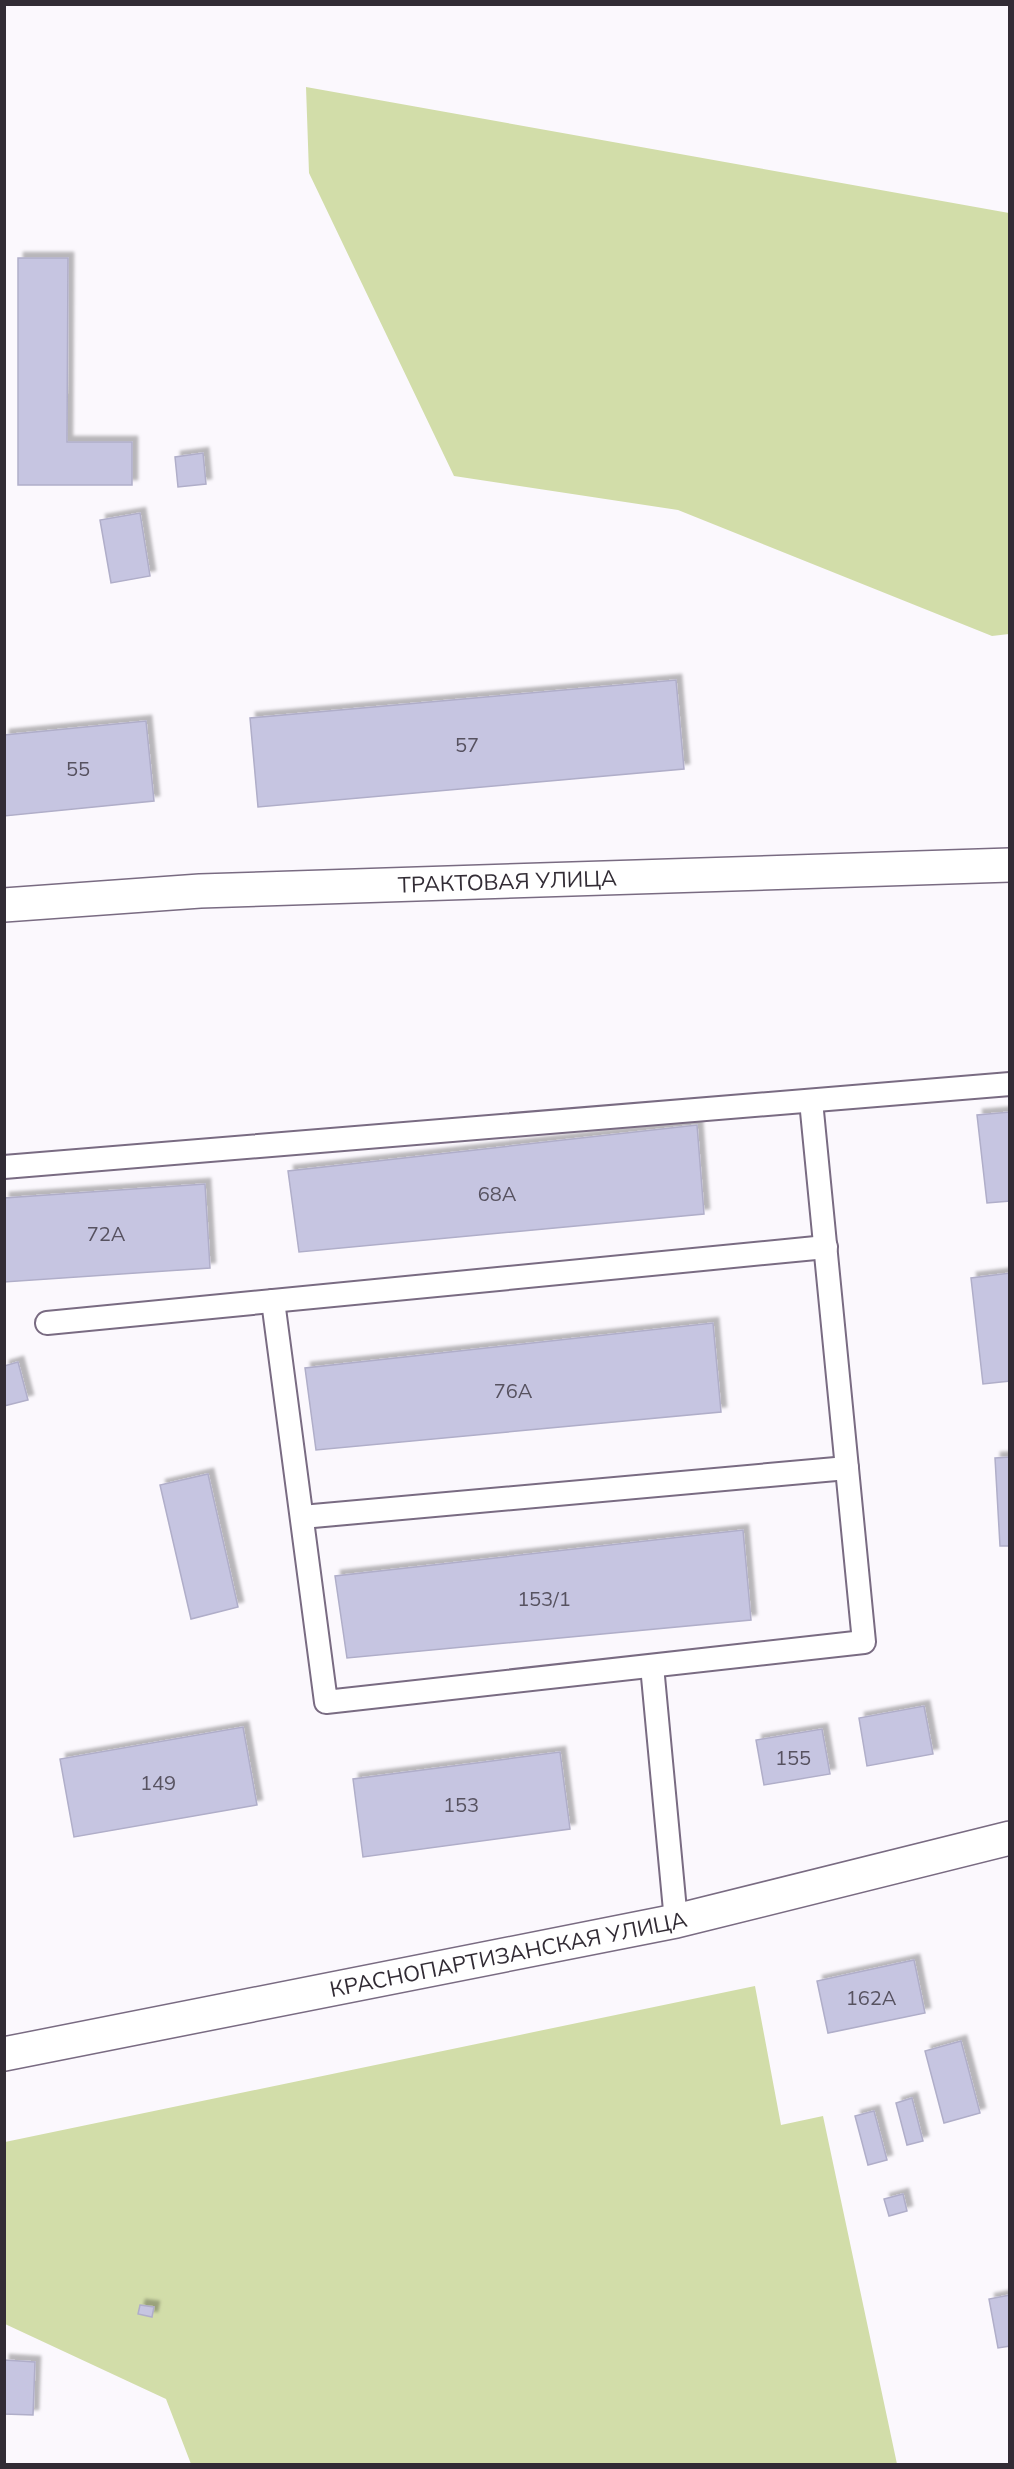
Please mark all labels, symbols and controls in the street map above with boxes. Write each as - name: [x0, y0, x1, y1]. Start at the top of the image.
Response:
- house number: 57: [455, 732, 479, 757]
- house number: 55: [66, 756, 90, 781]
- street label: ТРАКТОВАЯ УЛИЦА: [397, 864, 617, 899]
- house number: 68А: [478, 1181, 517, 1206]
- house number: 72А: [87, 1221, 126, 1246]
- house number: 76А: [494, 1378, 533, 1403]
- house number: 153/1: [517, 1586, 571, 1611]
- house number: 155: [775, 1745, 811, 1770]
- house number: 149: [140, 1770, 176, 1795]
- house number: 153: [443, 1792, 479, 1817]
- street label: КРАСНОПАРТИЗАНСКАЯ УЛИЦА: [327, 1905, 690, 2003]
- house number: 162А: [846, 1985, 897, 2010]

